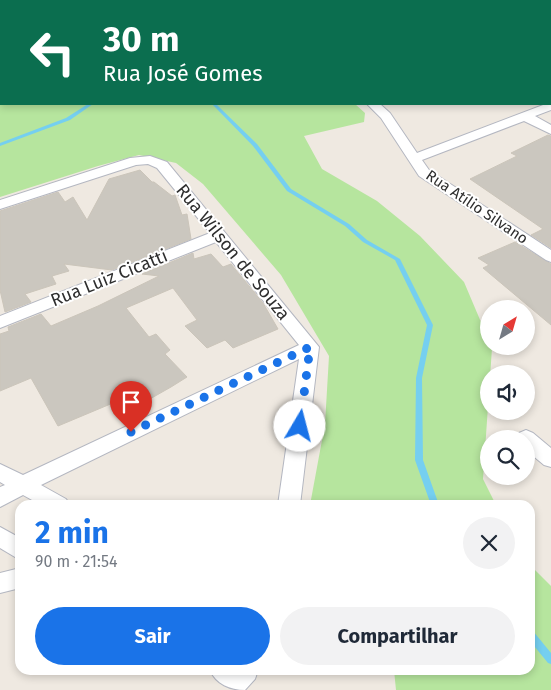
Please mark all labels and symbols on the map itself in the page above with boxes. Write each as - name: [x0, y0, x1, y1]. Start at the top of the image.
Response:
- street label: Rua Atílio Silvano: [423, 166, 531, 248]
- street label: Rua Wilson de Souza: [171, 179, 295, 325]
- street label: Rua Luiz Cicatti: [47, 245, 171, 311]
- north arrow: [480, 300, 535, 355]
- pin: [110, 381, 152, 432]
- position arrow: [273, 399, 325, 451]

